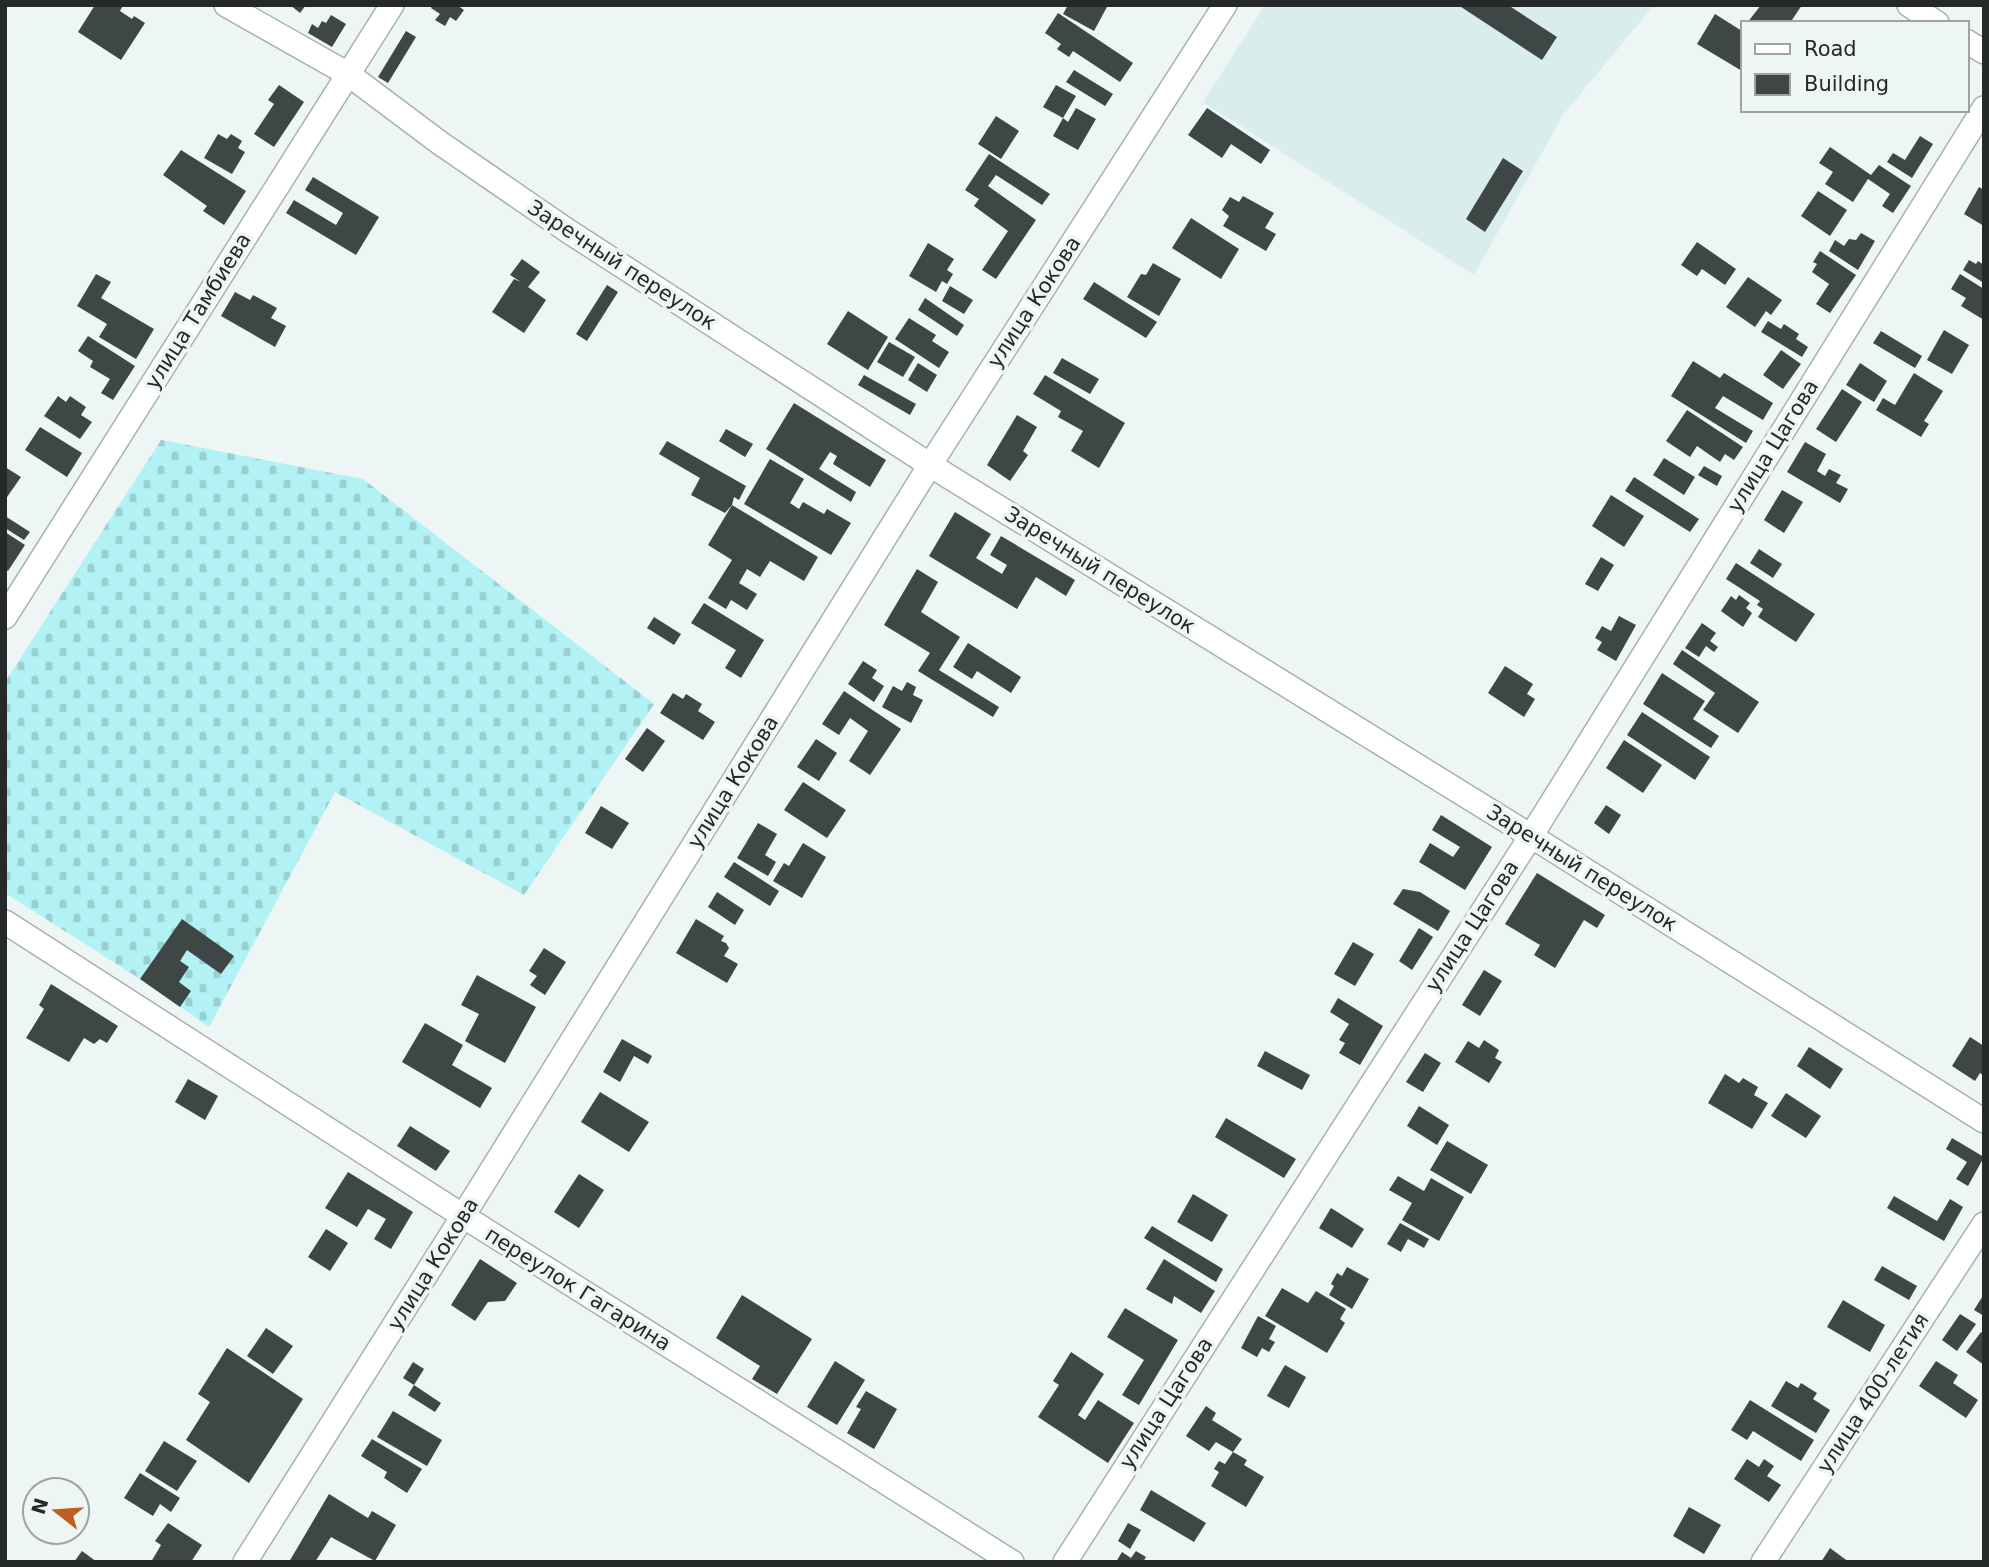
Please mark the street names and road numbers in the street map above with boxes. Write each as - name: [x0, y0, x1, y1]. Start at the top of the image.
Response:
- street label: Заречный переулок: [523, 195, 721, 335]
- street label: улица Тамбиева: [140, 228, 256, 394]
- street label: улица Кокова: [983, 232, 1085, 372]
- street label: улица Цагова: [1723, 375, 1823, 517]
- street label: Заречный переулок: [1000, 502, 1200, 638]
- street label: улица Кокова: [683, 711, 783, 853]
- street label: Заречный переулок: [1482, 800, 1682, 936]
- street label: улица Цагова: [1421, 856, 1523, 996]
- street label: улица Кокова: [383, 1193, 483, 1335]
- street label: переулок Гагарина: [481, 1222, 675, 1356]
- street label: улица 400-летия: [1812, 1309, 1934, 1477]
- street label: улица Цагова: [1115, 1333, 1217, 1473]

